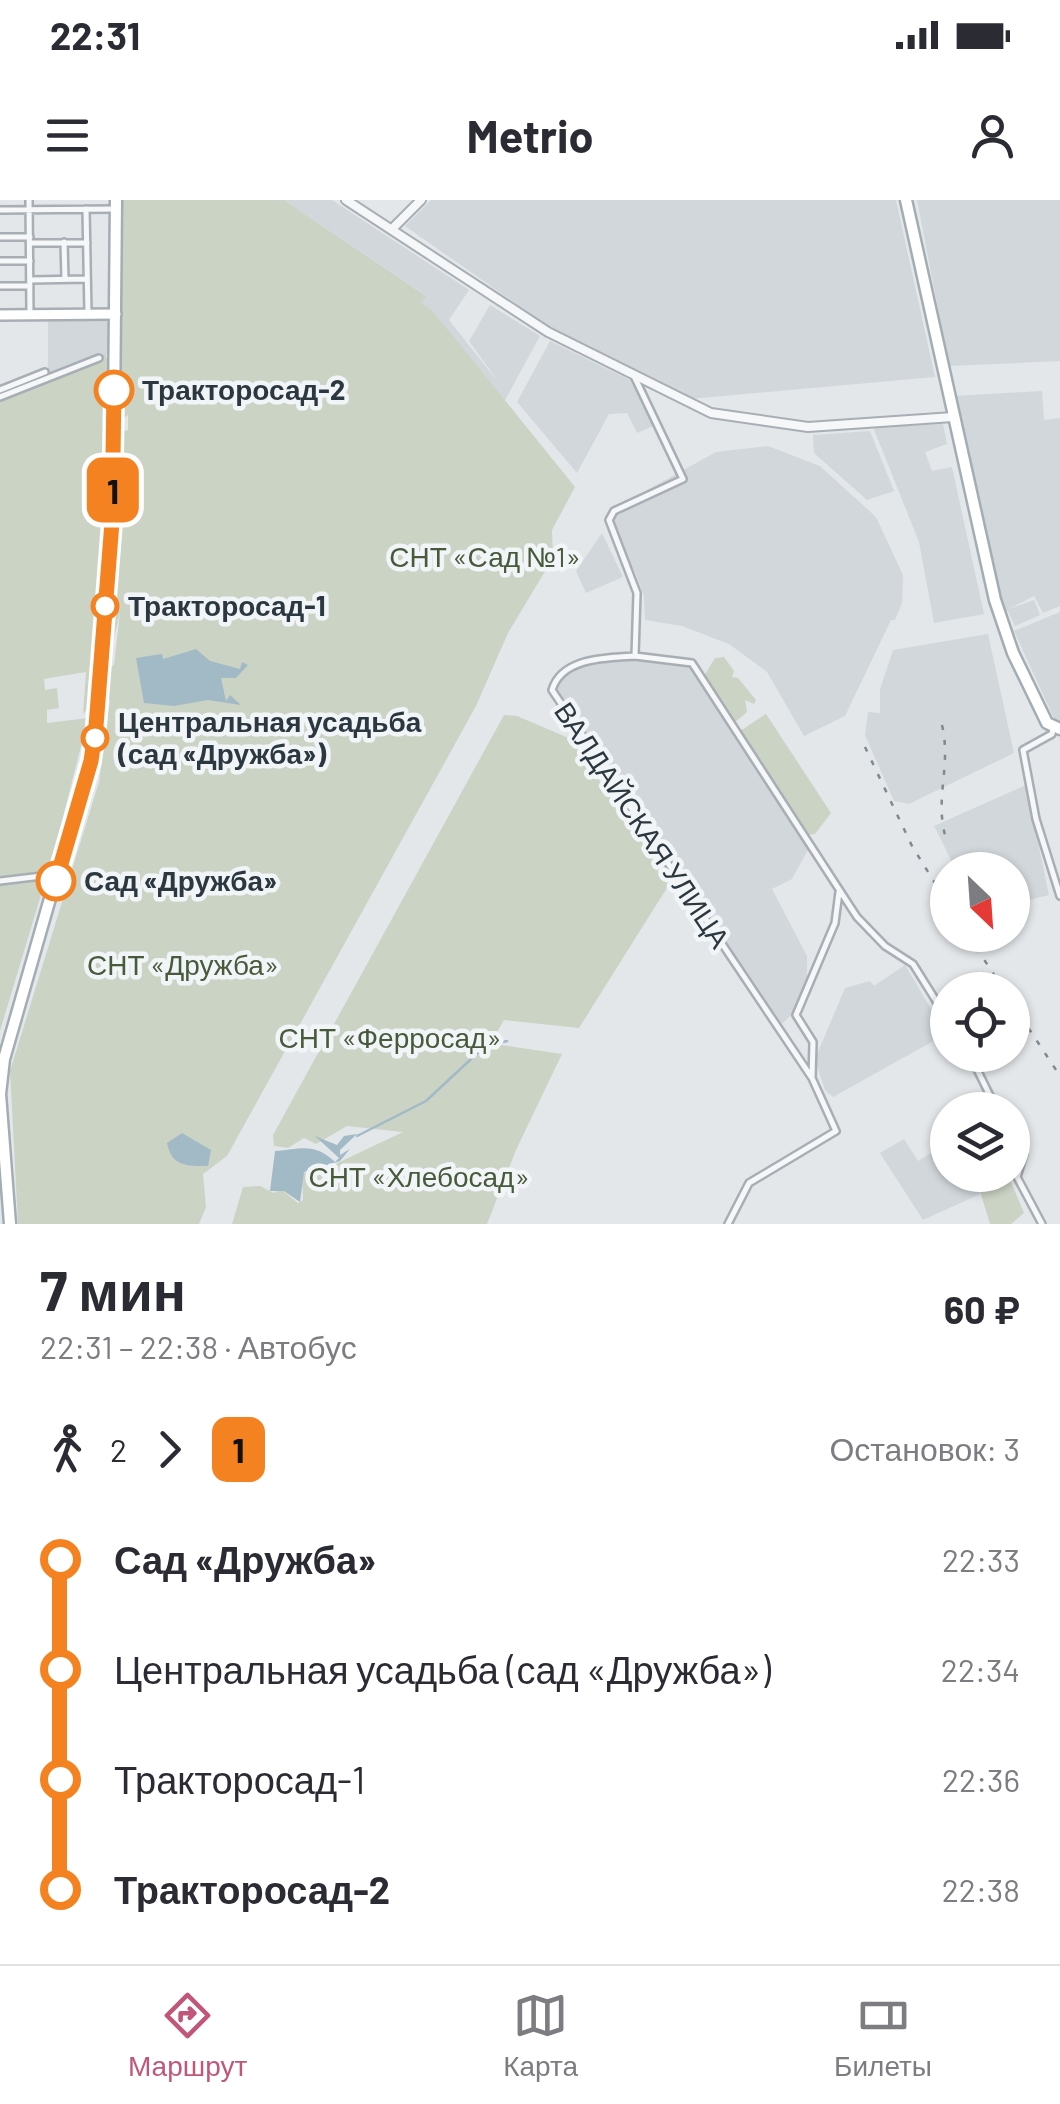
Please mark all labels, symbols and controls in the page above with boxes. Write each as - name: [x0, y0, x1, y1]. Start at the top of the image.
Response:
- text: 22:31: [50, 12, 140, 58]
- icon: menu: [40, 108, 95, 163]
- text: Metrio: [466, 108, 594, 162]
- icon: person: [965, 108, 1020, 163]
- marker: Тракторосад-2: [95, 371, 133, 409]
- place label: Тракторосад-2: [142, 372, 345, 406]
- line badge: 1: [80, 458, 146, 522]
- text: 1: [107, 469, 119, 511]
- park label: СНТ «Сад №1»: [389, 539, 581, 573]
- place label: Тракторосад-1: [128, 588, 326, 622]
- marker: Тракторосад-1: [92, 593, 118, 619]
- street label: ВАЛДАЙСКАЯ УЛИЦА: [548, 695, 738, 954]
- place label: Центральная усадьба (сад «Дружба»): [117, 704, 422, 770]
- marker: Центральная усадьба (сад «Дружба»): [82, 725, 108, 751]
- north arrow: [930, 852, 1030, 952]
- map controls: [930, 852, 1030, 1192]
- marker: Сад «Дружба»: [37, 862, 75, 900]
- place label: Сад «Дружба»: [84, 863, 277, 897]
- park label: СНТ «Дружба»: [87, 947, 279, 981]
- button: locate: [930, 972, 1030, 1072]
- park label: СНТ «Ферросад»: [279, 1020, 501, 1054]
- button: layers: [930, 1092, 1030, 1192]
- park label: СНТ «Хлебосад»: [308, 1159, 530, 1193]
- text: 7 мин: [40, 1256, 186, 1322]
- text: 60 ₽: [944, 1286, 1020, 1332]
- text: 22:31 – 22:38 · Автобус: [40, 1327, 357, 1365]
- icon: walk: [40, 1422, 95, 1477]
- icon: forward: [142, 1422, 197, 1477]
- text: 1: [232, 1428, 245, 1470]
- text: Остановок: 3: [829, 1429, 1020, 1467]
- text: 2: [110, 1430, 127, 1468]
- text: Сад «Дружба»: [114, 1536, 376, 1582]
- text: 22:33: [942, 1540, 1020, 1578]
- text: Центральная усадьба (сад «Дружба»): [114, 1646, 771, 1692]
- text: 22:34: [941, 1650, 1020, 1688]
- text: Тракторосад-1: [114, 1756, 365, 1802]
- text: 22:36: [942, 1760, 1020, 1798]
- text: Тракторосад-2: [114, 1866, 390, 1912]
- text: 22:38: [942, 1870, 1020, 1908]
- tab: Маршрут: [128, 1988, 247, 2083]
- tab: Карта: [503, 1988, 578, 2083]
- tab: Билеты: [834, 1988, 932, 2083]

